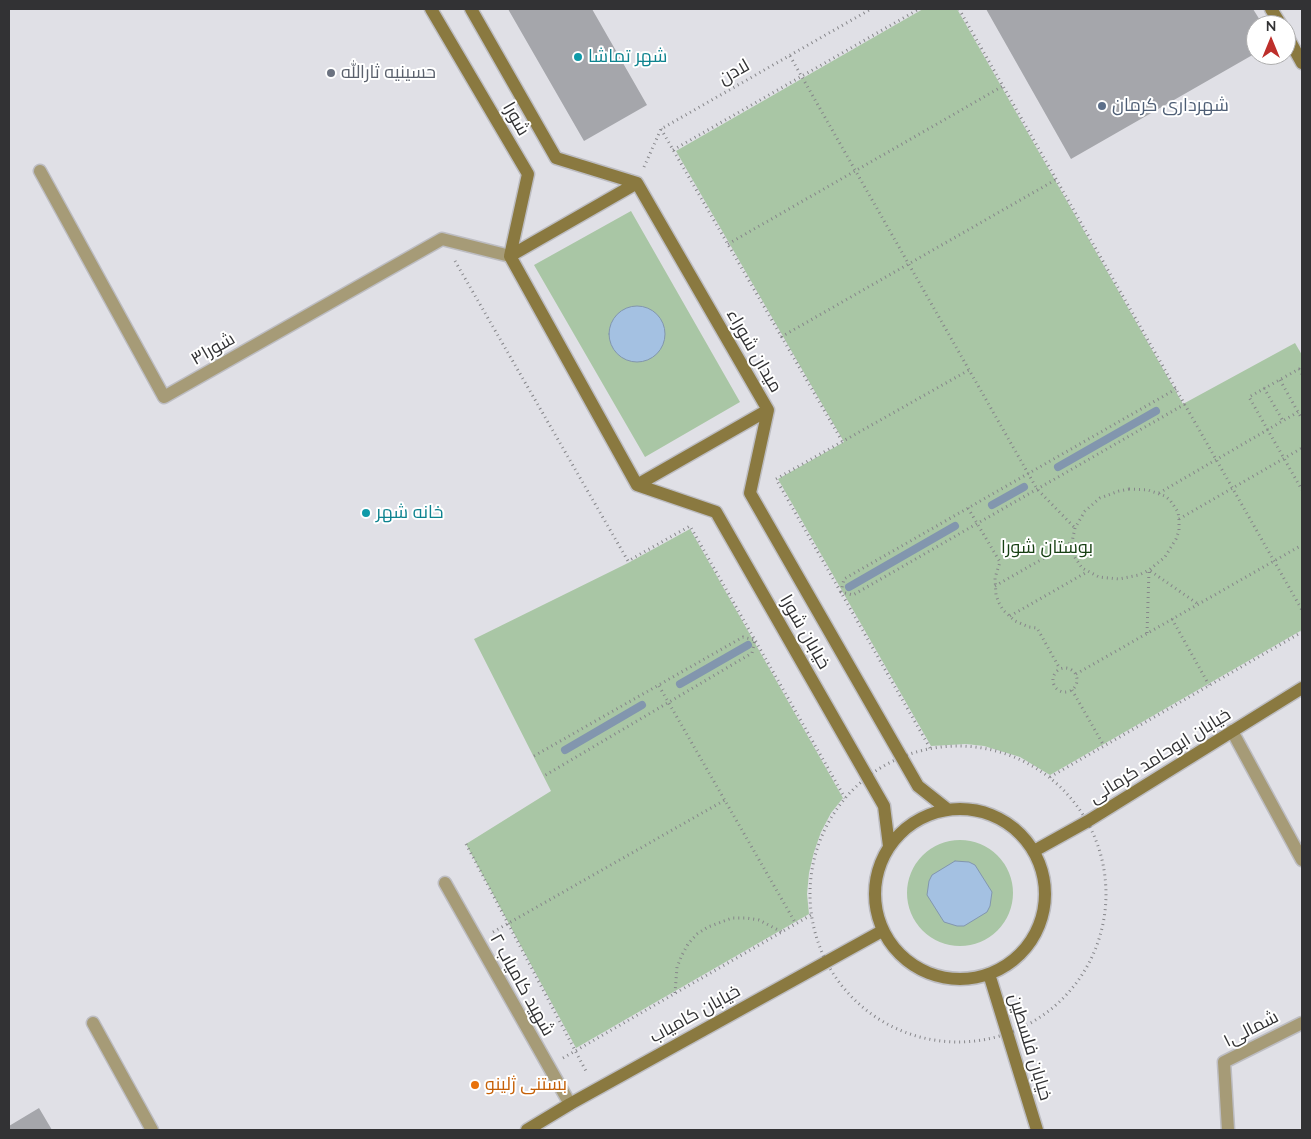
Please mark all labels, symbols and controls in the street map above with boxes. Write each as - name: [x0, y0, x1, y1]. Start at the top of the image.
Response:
- north arrow: [1246, 15, 1296, 65]
- text: N: [1266, 17, 1276, 35]
- place label: شهر تماشا: [588, 46, 667, 68]
- marker: شهر تماشا: [572, 51, 584, 63]
- street label: لادن: [715, 55, 753, 89]
- place label: حسینیه ثارالله: [341, 62, 436, 84]
- marker: حسینیه ثارالله: [325, 67, 337, 79]
- place label: شهرداری کرمان: [1112, 95, 1229, 117]
- street label: شورا: [498, 99, 534, 139]
- marker: شهرداری کرمان: [1096, 100, 1108, 112]
- street label: میدان شوراء: [721, 305, 787, 397]
- street label: شورا۳: [187, 328, 239, 370]
- place label: خانه شهر: [376, 502, 443, 524]
- marker: خانه شهر: [360, 507, 372, 519]
- park label: بوستان شورا: [1001, 537, 1093, 559]
- street label: خیابان شورا: [775, 591, 835, 673]
- street label: خیابان ابوحامد کرمانی: [1085, 704, 1235, 808]
- street label: شهید کامیاب ۲: [485, 930, 559, 1040]
- street label: خیابان کامیاب: [646, 980, 744, 1048]
- street label: خیابان فلسطین: [1003, 991, 1057, 1103]
- street label: شمالی۱: [1220, 1006, 1282, 1052]
- place label: بستنی ژلینو: [485, 1074, 567, 1096]
- marker: بستنی ژلینو: [469, 1079, 481, 1091]

